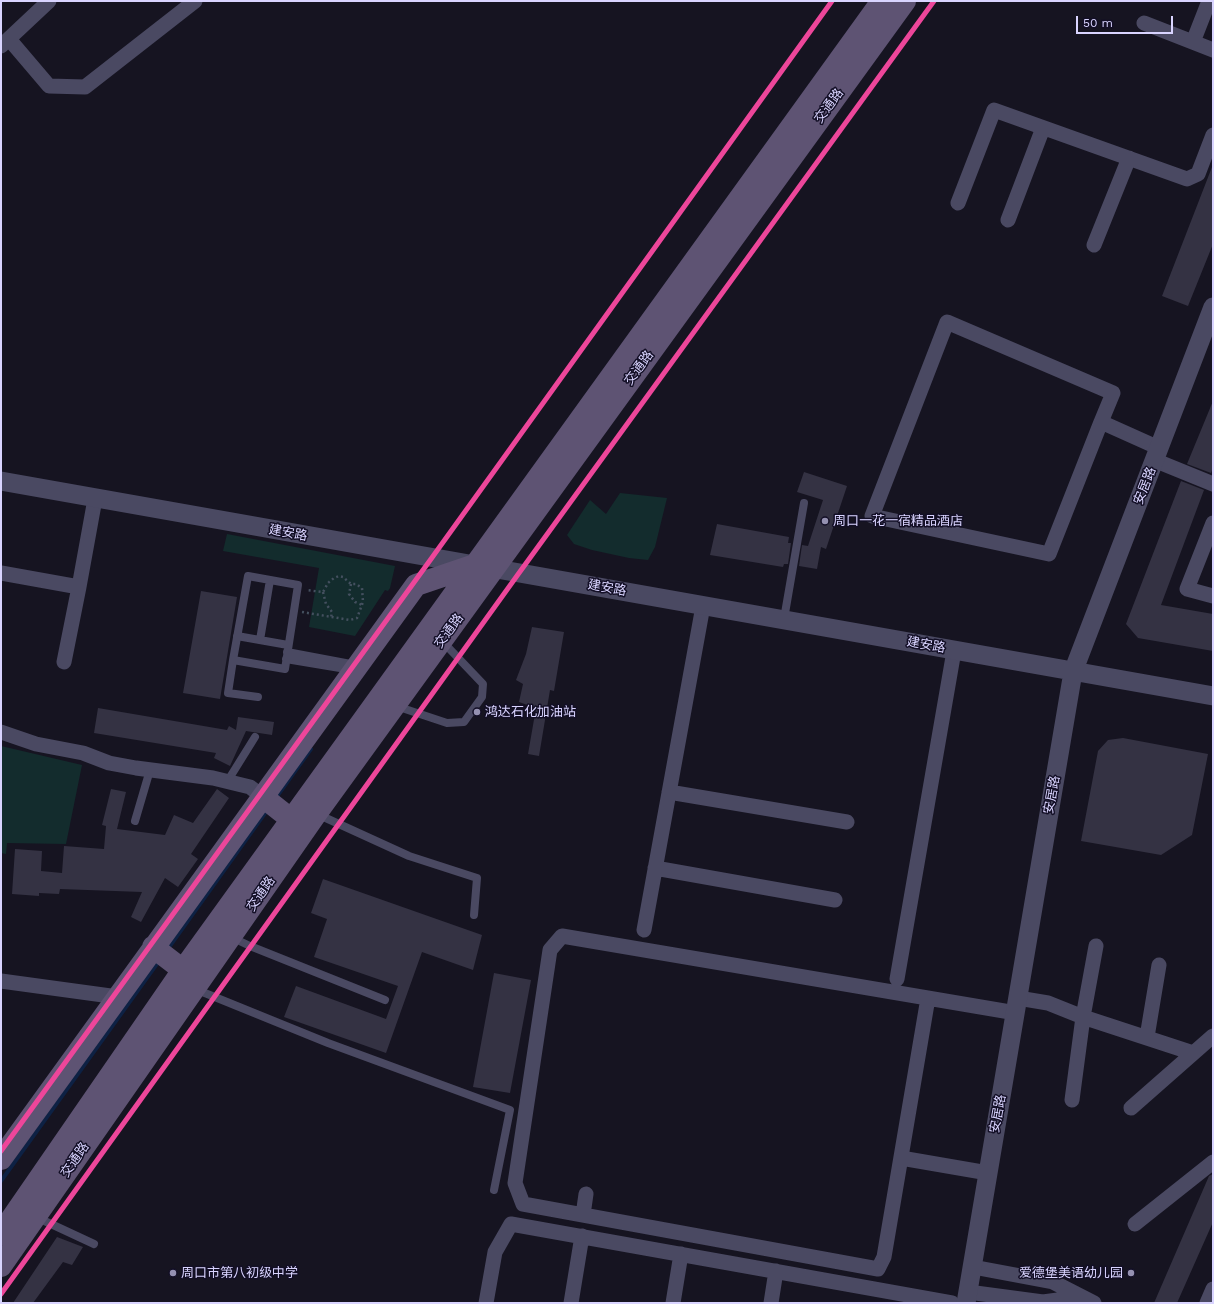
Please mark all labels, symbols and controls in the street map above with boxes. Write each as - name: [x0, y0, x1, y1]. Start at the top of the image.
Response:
- scale bar: [1078, 8, 1175, 34]
- text: 50 m: [1083, 16, 1113, 30]
- street label: 交通路: [811, 86, 847, 126]
- street label: 交通路: [621, 348, 657, 388]
- street label: 安居路: [1131, 465, 1159, 507]
- place label: 周口一花一宿精品酒店: [833, 513, 963, 529]
- marker: 周口一花一宿精品酒店: [820, 516, 830, 526]
- street label: 建安路: [267, 522, 309, 544]
- street label: 建安路: [586, 577, 628, 599]
- street label: 交通路: [431, 611, 467, 651]
- street label: 建安路: [905, 634, 947, 656]
- place label: 鸿达石化加油站: [485, 704, 576, 720]
- marker: 鸿达石化加油站: [472, 707, 482, 717]
- street label: 安居路: [1041, 774, 1063, 816]
- street label: 交通路: [243, 874, 279, 914]
- street label: 安居路: [987, 1093, 1009, 1135]
- street label: 交通路: [57, 1140, 93, 1180]
- place label: 周口市第八初级中学: [181, 1265, 298, 1281]
- place label: 爱德堡美语幼儿园: [1019, 1265, 1123, 1281]
- marker: 周口市第八初级中学: [168, 1268, 178, 1278]
- marker: 爱德堡美语幼儿园: [1126, 1268, 1136, 1278]

